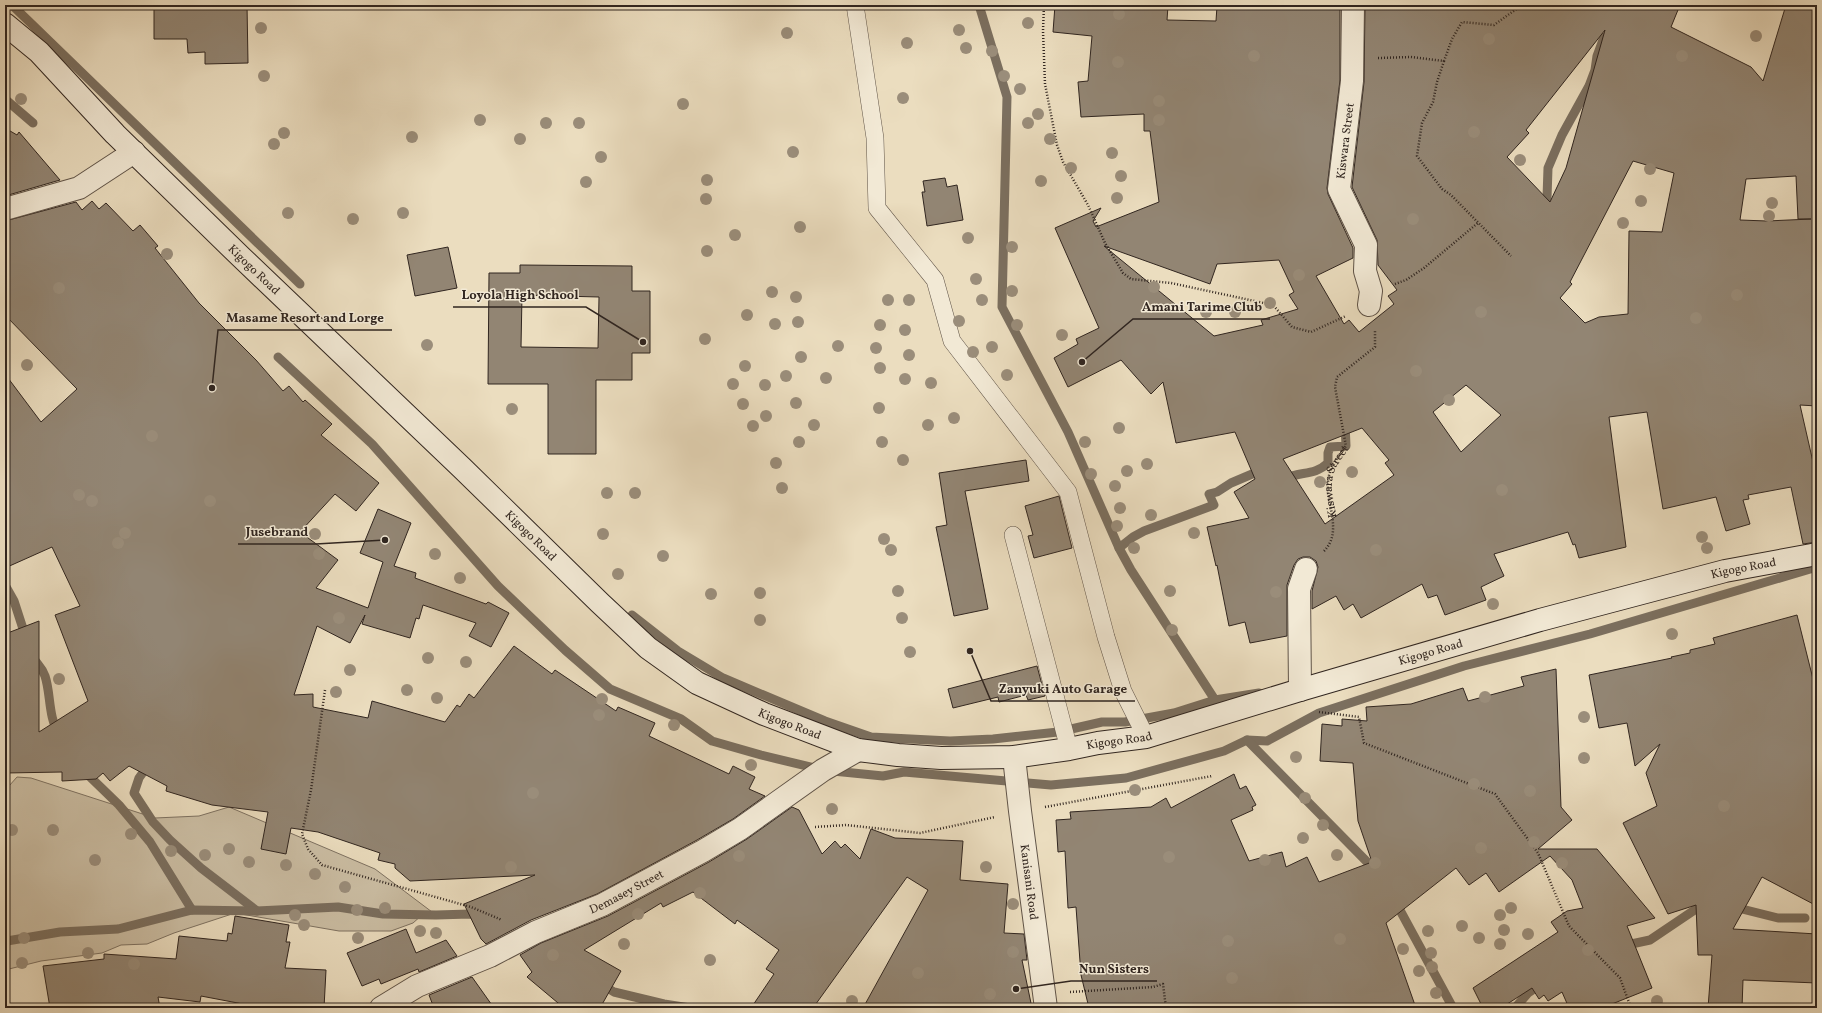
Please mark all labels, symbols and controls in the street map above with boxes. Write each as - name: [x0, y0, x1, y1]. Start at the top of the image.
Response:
- street label: Kiswara Street: [1333, 102, 1359, 180]
- street label: Kigogo Road: [224, 241, 283, 299]
- callout: Loyola High School: [453, 282, 586, 307]
- text: Loyola High School: [461, 287, 579, 305]
- callout: Amani Tarime Club: [1133, 294, 1270, 319]
- text: Amani Tarime Club: [1142, 299, 1262, 317]
- callout: Masame Resort and Lorge: [218, 305, 392, 330]
- text: Masame Resort and Lorge: [226, 310, 384, 328]
- street label: Kiswara Street: [1321, 442, 1353, 519]
- street label: Kigogo Road: [501, 507, 560, 565]
- callout: Jusebrand: [238, 519, 316, 544]
- text: Jusebrand: [245, 524, 308, 542]
- street label: Kigogo Road: [1709, 555, 1778, 583]
- street label: Kigogo Road: [1397, 636, 1465, 670]
- callout: Zanyuki Auto Garage: [991, 676, 1135, 701]
- text: Zanyuki Auto Garage: [999, 681, 1128, 699]
- street label: Kigogo Road: [755, 705, 823, 744]
- street label: Kigogo Road: [1085, 728, 1155, 754]
- street label: Kanisani Road: [1015, 843, 1041, 921]
- street label: Demasey Street: [587, 866, 667, 918]
- callout: Nun Sisters: [1071, 956, 1157, 981]
- text: Nun Sisters: [1079, 961, 1149, 979]

